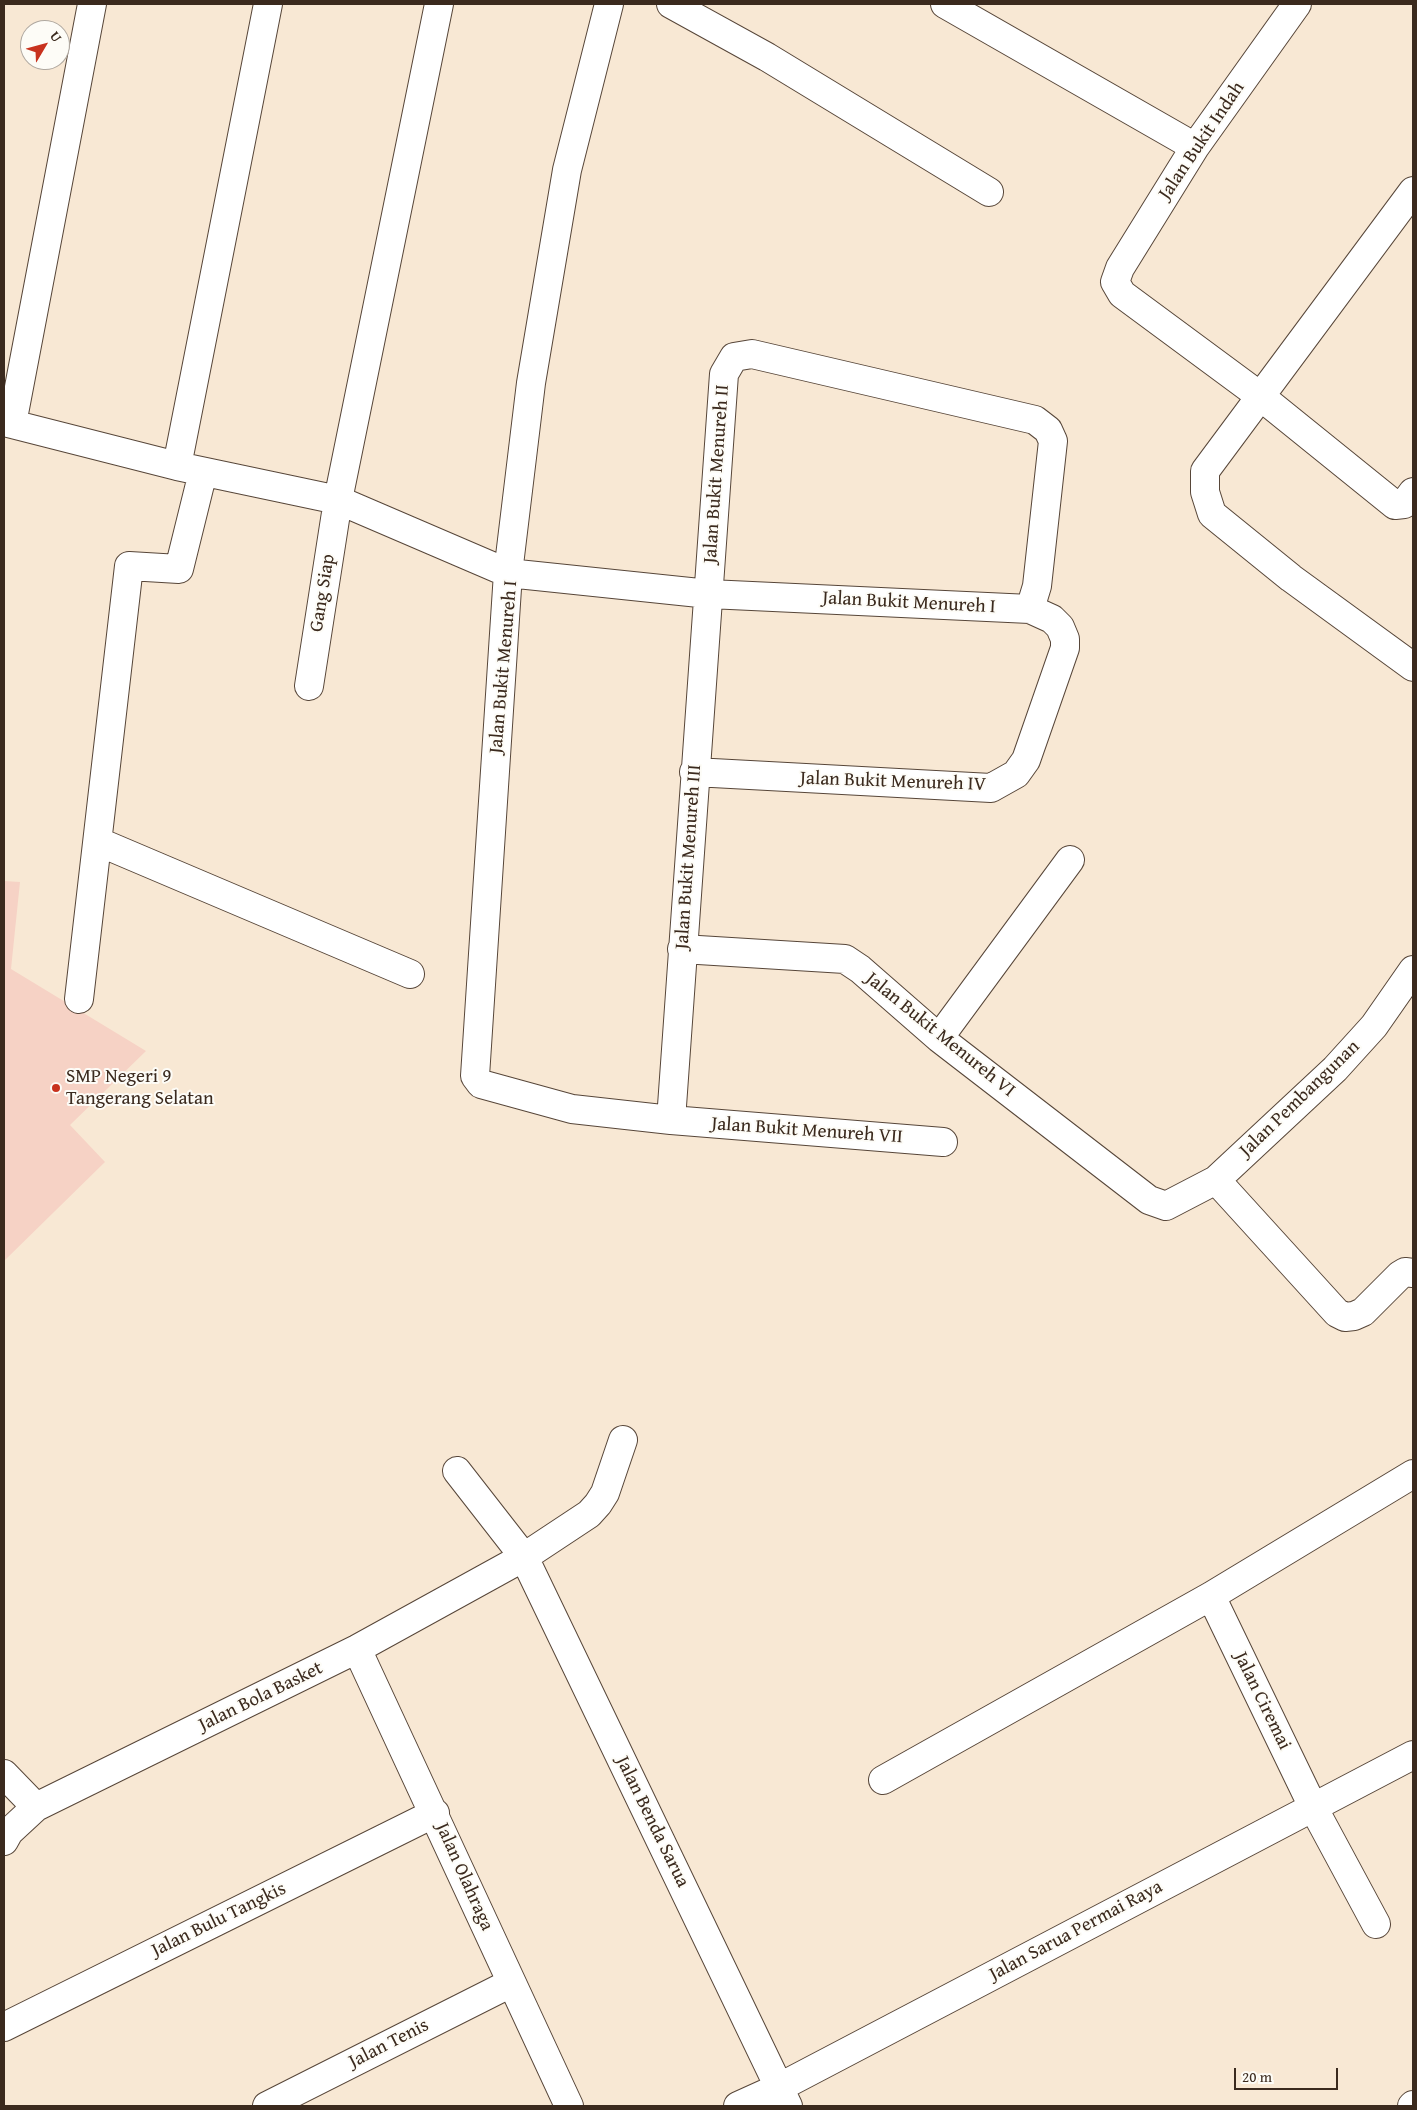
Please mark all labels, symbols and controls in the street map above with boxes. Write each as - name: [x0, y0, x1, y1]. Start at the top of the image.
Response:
- north arrow: [20, 20, 70, 70]
- text: U: [45, 27, 67, 46]
- street label: Jalan Bukit Indah: [1154, 78, 1250, 204]
- street label: Jalan Bukit Menureh II: [699, 384, 735, 564]
- street label: Gang Siap: [306, 553, 340, 633]
- street label: Jalan Bukit Menureh I: [485, 580, 523, 754]
- street label: Jalan Bukit Menureh I: [822, 587, 996, 619]
- street label: Jalan Bukit Menureh III: [671, 764, 707, 950]
- street label: Jalan Bukit Menureh IV: [800, 767, 986, 797]
- street label: Jalan Bukit Menureh VI: [861, 968, 1019, 1102]
- street label: Jalan Pembangunan: [1235, 1036, 1365, 1162]
- place label: SMP Negeri 9 Tangerang Selatan: [66, 1066, 214, 1110]
- marker: SMP Negeri 9 Tangerang Selatan: [50, 1082, 62, 1094]
- street label: Jalan Bukit Menureh VII: [710, 1113, 904, 1149]
- street label: Jalan Ciremai: [1229, 1648, 1295, 1754]
- street label: Jalan Bola Basket: [195, 1657, 327, 1737]
- street label: Jalan Benda Sarua: [610, 1753, 694, 1891]
- street label: Jalan Olahraga: [430, 1820, 498, 1934]
- street label: Jalan Sarua Permai Raya: [986, 1876, 1166, 1986]
- street label: Jalan Bulu Tangkis: [148, 1878, 290, 1962]
- street label: Jalan Tenis: [345, 2014, 433, 2074]
- scale bar: [1237, 2058, 1341, 2090]
- text: 20 m: [1242, 2066, 1272, 2087]

